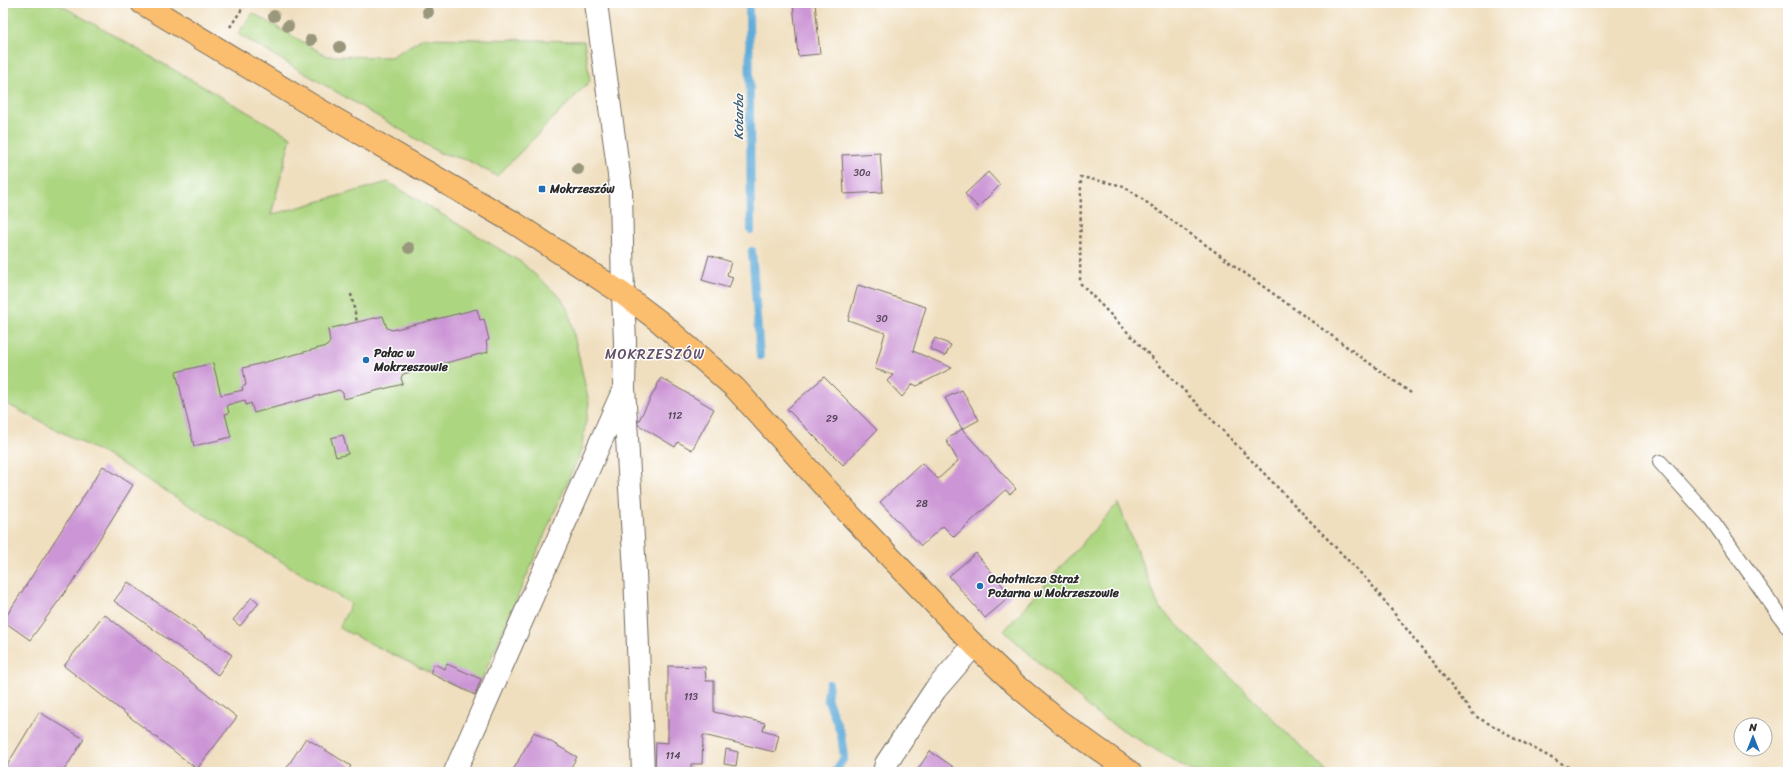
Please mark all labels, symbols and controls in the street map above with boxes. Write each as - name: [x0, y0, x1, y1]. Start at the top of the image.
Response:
- water label: Kotarba: [727, 93, 750, 140]
- house number: 30a: [854, 164, 870, 182]
- place label: Mokrzeszów: [549, 178, 615, 200]
- marker: Mokrzeszów: [537, 184, 547, 194]
- house number: 30: [876, 310, 888, 328]
- place label: Pałac w Mokrzeszowie: [373, 342, 449, 378]
- district label: MOKRZESZÓW: [605, 342, 705, 367]
- marker: Pałac w Mokrzeszowie: [361, 355, 371, 365]
- house number: 112: [668, 407, 682, 425]
- house number: 29: [826, 410, 838, 428]
- house number: 28: [916, 495, 928, 513]
- place label: Ochotnicza Straż Pożarna w Mokrzeszowie: [987, 568, 1120, 604]
- marker: Ochotnicza Straż Pożarna w Mokrzeszowie: [975, 581, 985, 591]
- house number: 113: [684, 688, 699, 706]
- north arrow: [1733, 717, 1773, 757]
- text: N: [1748, 718, 1757, 737]
- house number: 114: [666, 747, 680, 765]

